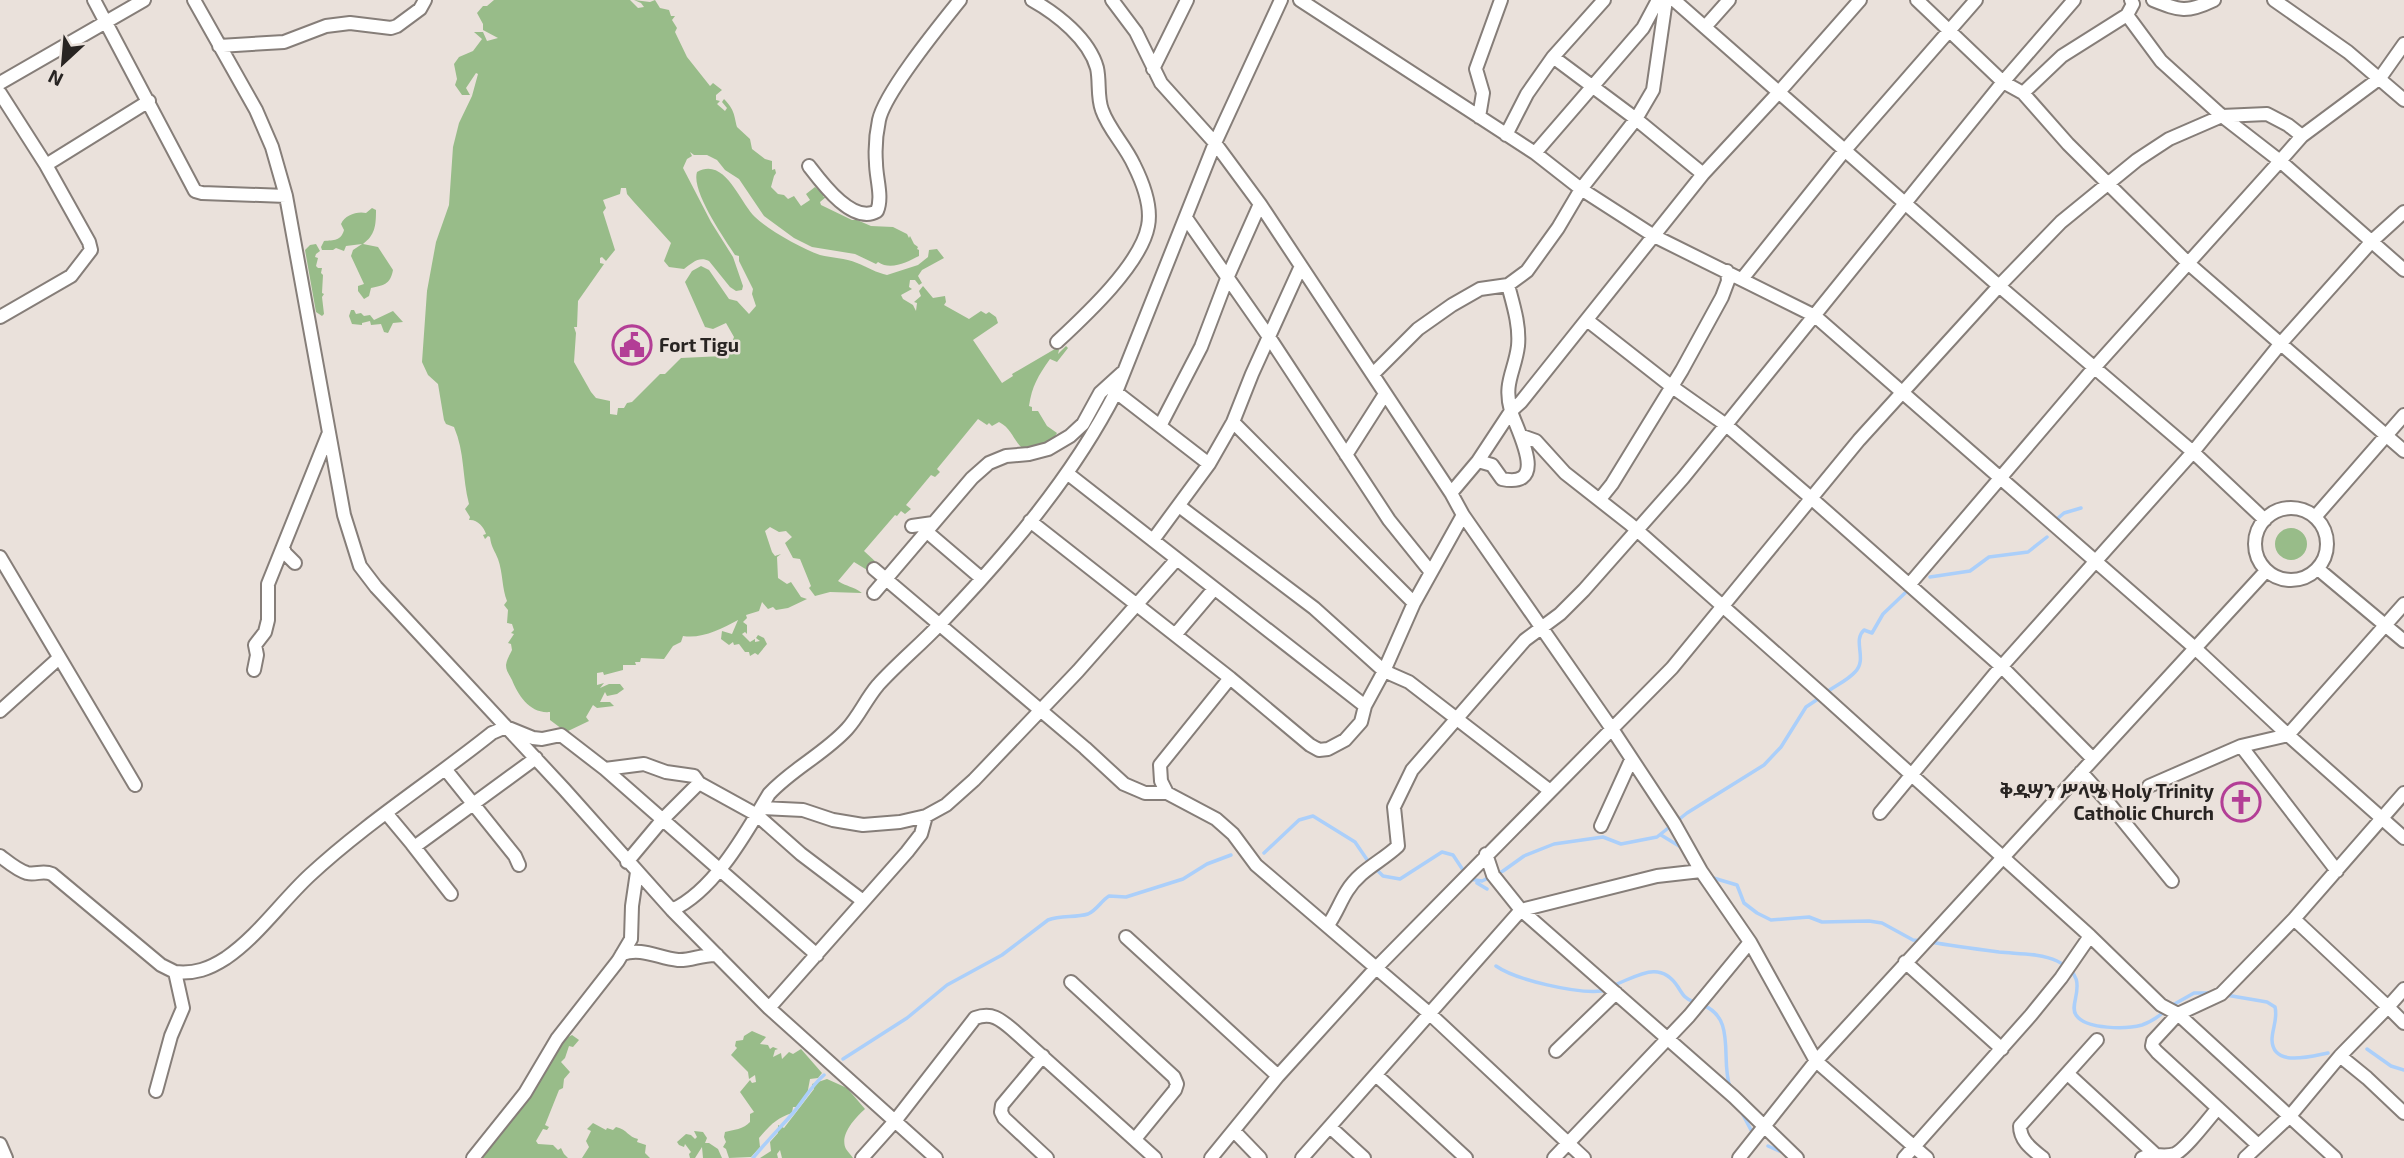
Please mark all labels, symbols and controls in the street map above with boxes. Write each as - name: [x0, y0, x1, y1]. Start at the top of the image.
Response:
- north arrow: [28, 28, 98, 98]
- text: N: [44, 65, 67, 92]
- public building icon: Fort Tigu: [611, 324, 653, 366]
- place label: Fort Tigu: [659, 333, 739, 356]
- place label: ቅዱሣን ሥላሤ Holy Trinity Catholic Church: [2000, 779, 2214, 824]
- church icon: ቅዱሣን ሥላሤ Holy Trinity Catholic Church: [2220, 781, 2262, 823]

